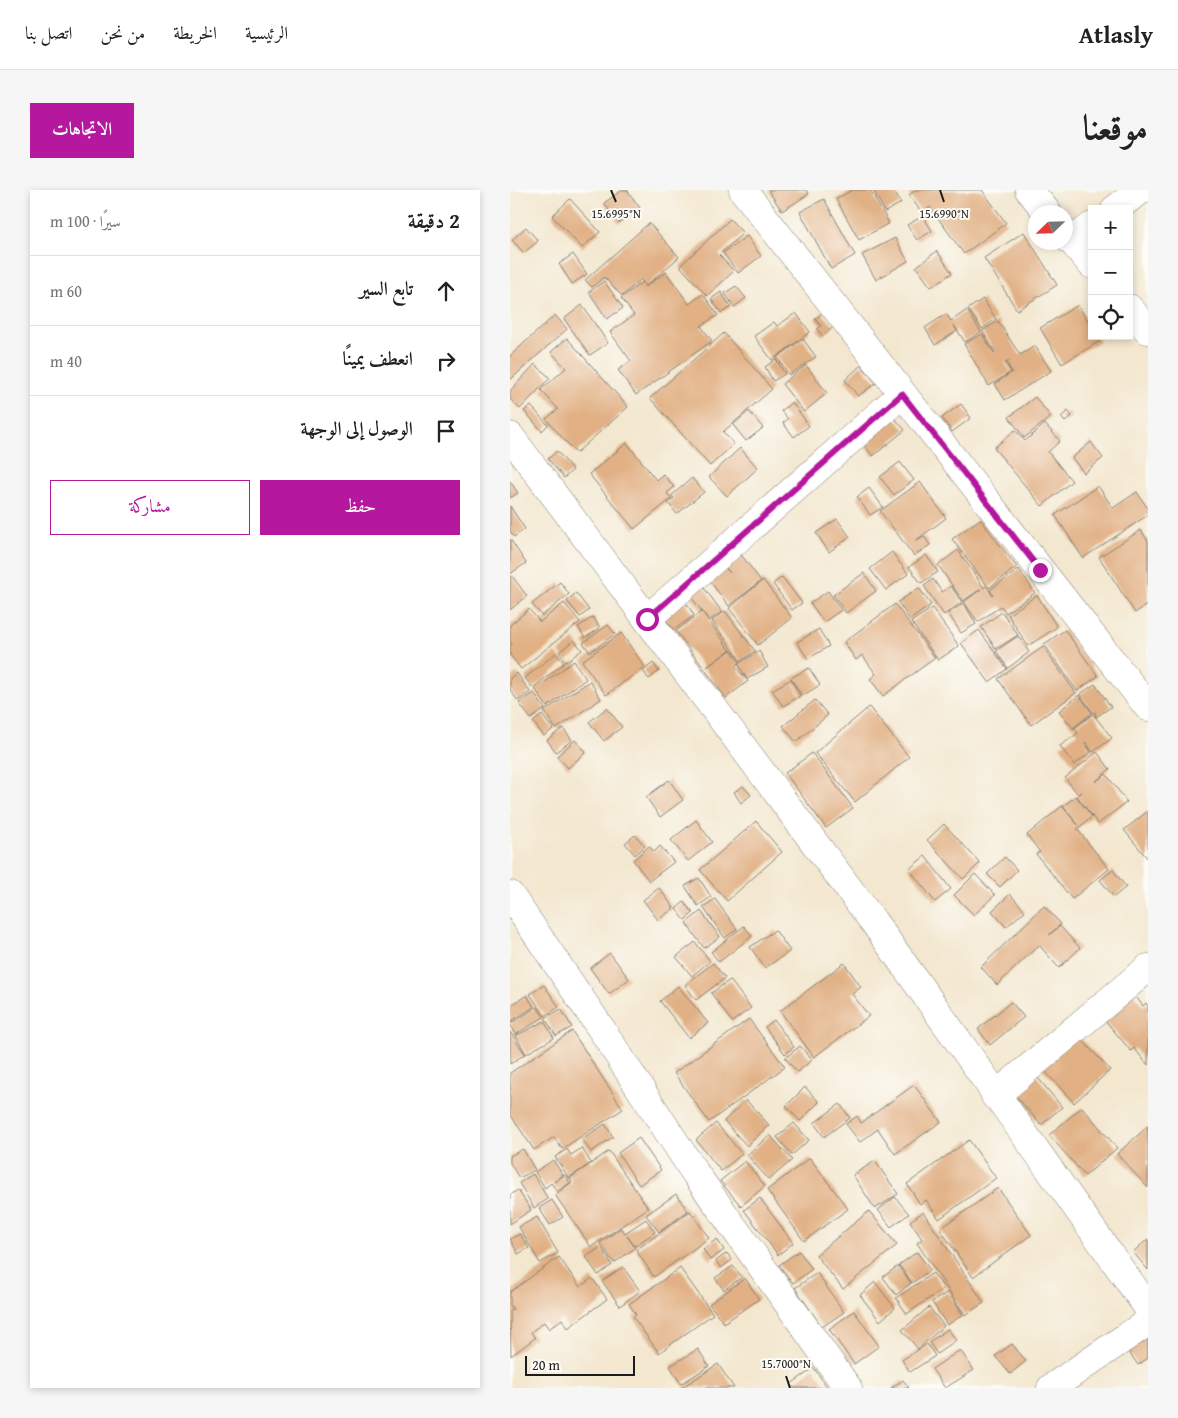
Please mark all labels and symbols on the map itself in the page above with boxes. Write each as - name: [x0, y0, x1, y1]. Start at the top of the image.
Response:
- text: 15.6995°N: [591, 205, 641, 222]
- text: 15.6990°N: [919, 205, 969, 222]
- north arrow: [1028, 205, 1073, 250]
- route end: [1029, 559, 1052, 582]
- route start: [636, 608, 659, 631]
- scale bar: [525, 1353, 635, 1376]
- text: 15.7000°N: [761, 1355, 811, 1372]

